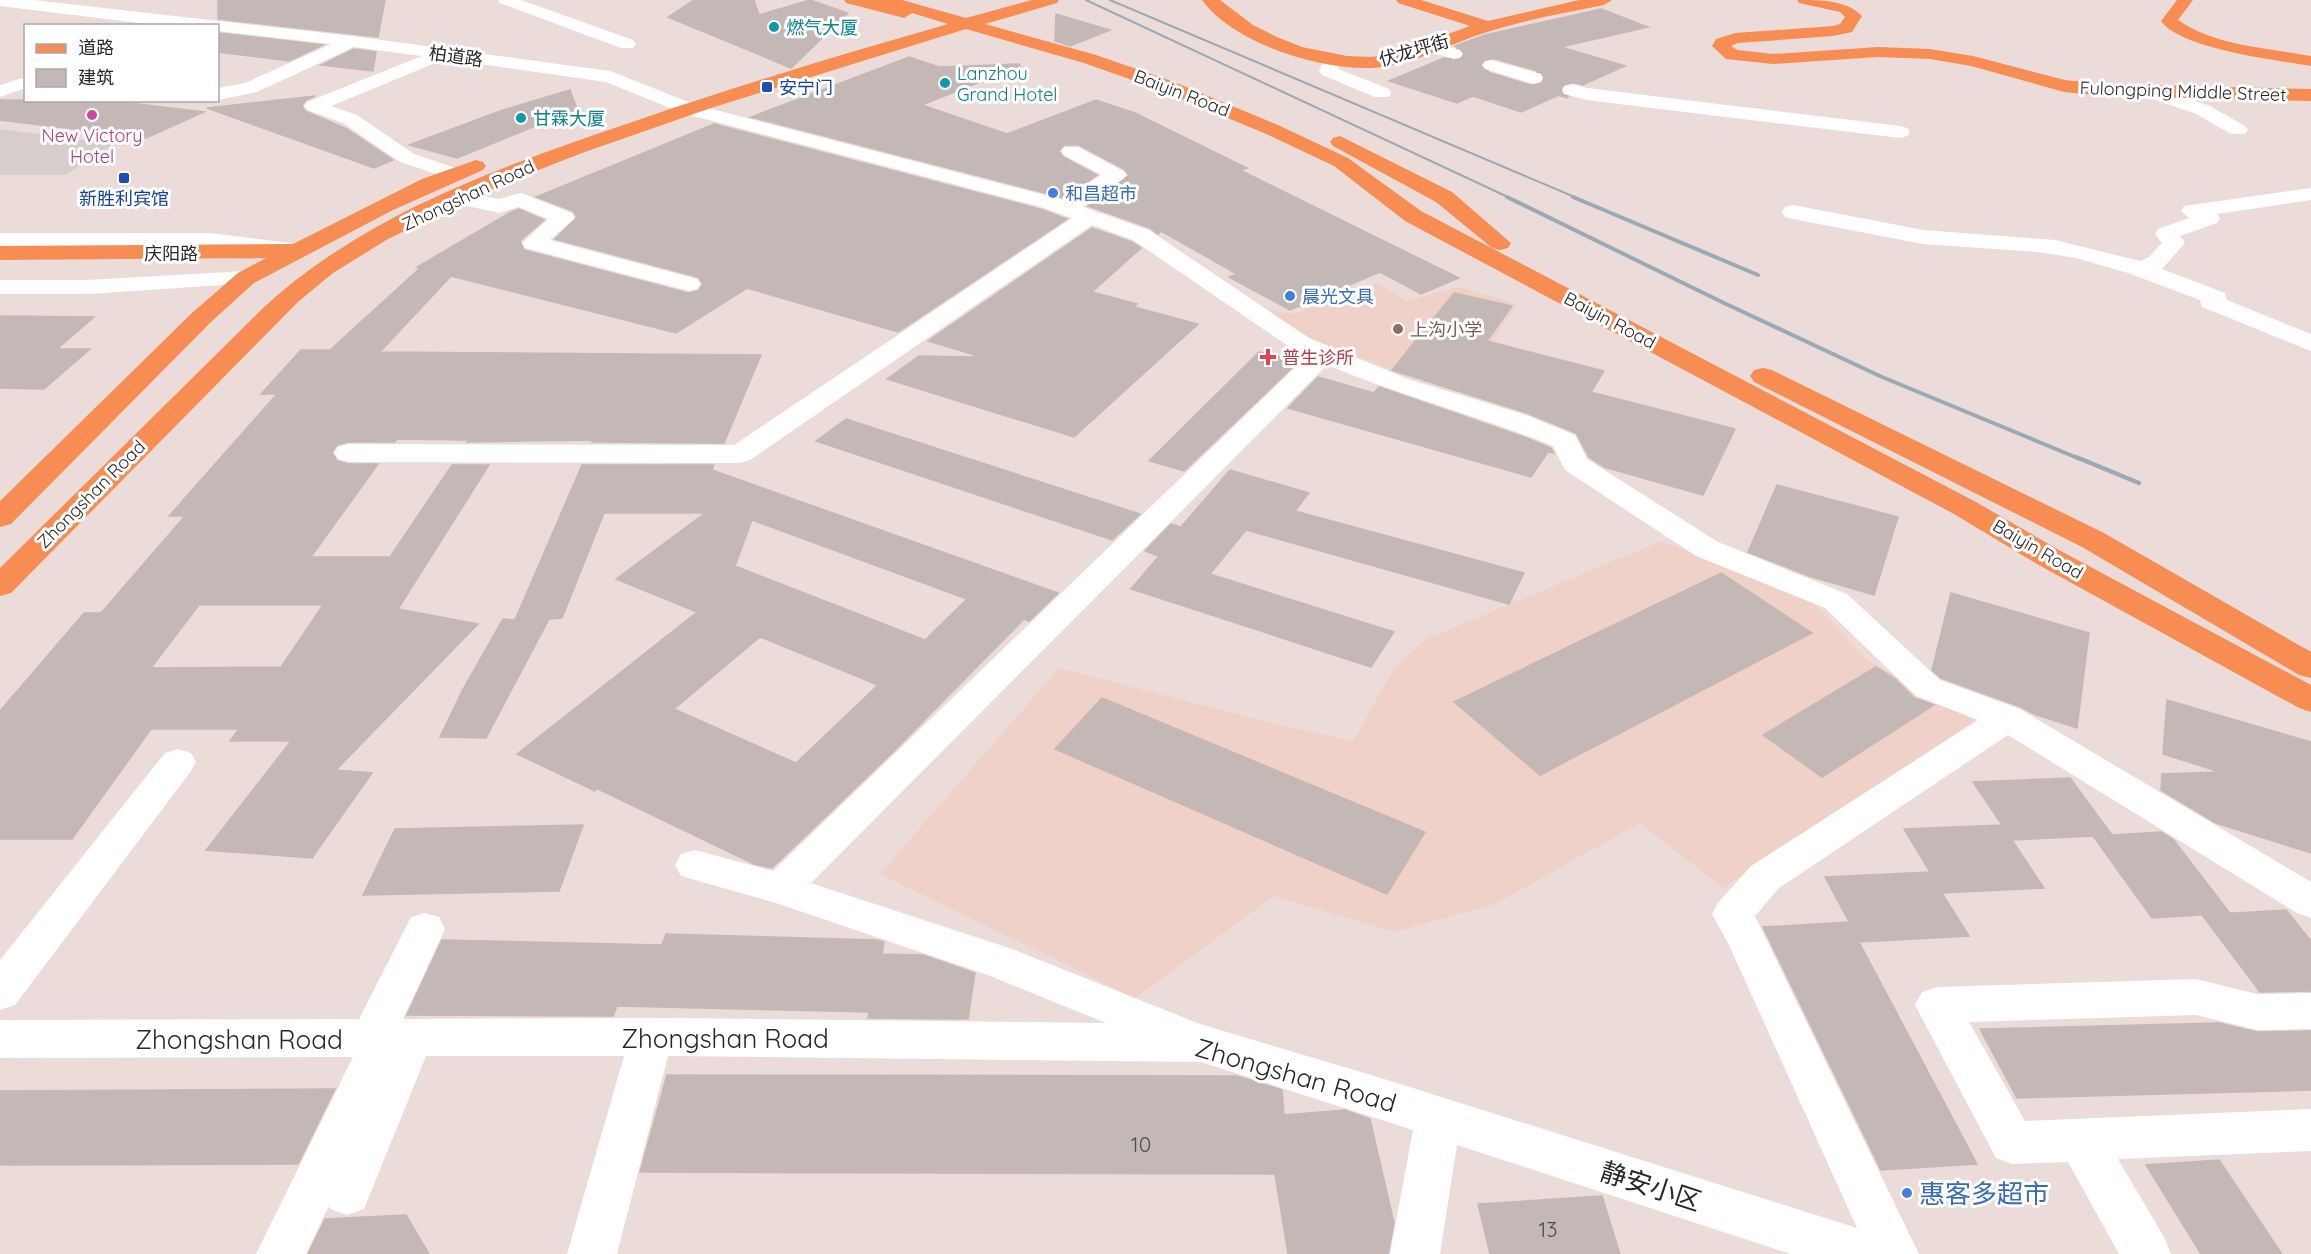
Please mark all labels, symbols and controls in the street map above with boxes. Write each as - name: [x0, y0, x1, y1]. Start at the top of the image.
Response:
- place label: 燃气大厦: [786, 16, 858, 39]
- marker: 燃气大厦: [767, 20, 781, 34]
- legend: [24, 24, 219, 102]
- street label: 伏龙坪街: [1376, 29, 1452, 71]
- text: 道路: [78, 36, 114, 59]
- street label: 柏道路: [428, 41, 484, 71]
- place label: Lanzhou Grand Hotel: [957, 62, 1058, 106]
- street label: Baiyin Road: [1131, 64, 1233, 122]
- text: 建筑: [78, 66, 114, 89]
- place label: 安宁门: [779, 76, 833, 99]
- marker: Lanzhou Grand Hotel: [938, 76, 952, 90]
- street label: Fulongping Middle Street: [2079, 76, 2287, 106]
- marker: 安宁门: [760, 80, 774, 94]
- place label: 甘霖大厦: [533, 107, 605, 130]
- marker: New Victory Hotel: [85, 108, 99, 122]
- marker: 甘霖大厦: [514, 111, 528, 125]
- place label: New Victory Hotel: [42, 124, 142, 168]
- street label: Zhongshan Road: [398, 154, 538, 236]
- marker: 新胜利宾馆: [117, 171, 131, 185]
- place label: 和昌超市: [1065, 182, 1137, 205]
- marker: 和昌超市: [1046, 186, 1060, 200]
- place label: 新胜利宾馆: [79, 187, 169, 210]
- street label: 庆阳路: [144, 242, 198, 265]
- place label: 晨光文具: [1302, 285, 1374, 308]
- street label: Baiyin Road: [1560, 286, 1660, 354]
- marker: 晨光文具: [1283, 289, 1297, 303]
- place label: 上沟小学: [1410, 318, 1482, 341]
- marker: 上沟小学: [1391, 322, 1405, 336]
- place label: 普生诊所: [1282, 346, 1354, 369]
- marker: 普生诊所: [1259, 348, 1277, 366]
- street label: Zhongshan Road: [32, 435, 150, 553]
- street label: Baiyin Road: [1989, 514, 2087, 584]
- street label: Zhongshan Road: [621, 1022, 829, 1055]
- street label: Zhongshan Road: [135, 1023, 343, 1056]
- street label: Zhongshan Road: [1192, 1031, 1400, 1119]
- house number: 10: [1131, 1131, 1151, 1157]
- street label: 静安小区: [1596, 1154, 1706, 1218]
- place label: 惠客多超市: [1919, 1177, 2049, 1210]
- marker: 惠客多超市: [1900, 1186, 1914, 1200]
- house number: 13: [1539, 1216, 1557, 1242]

